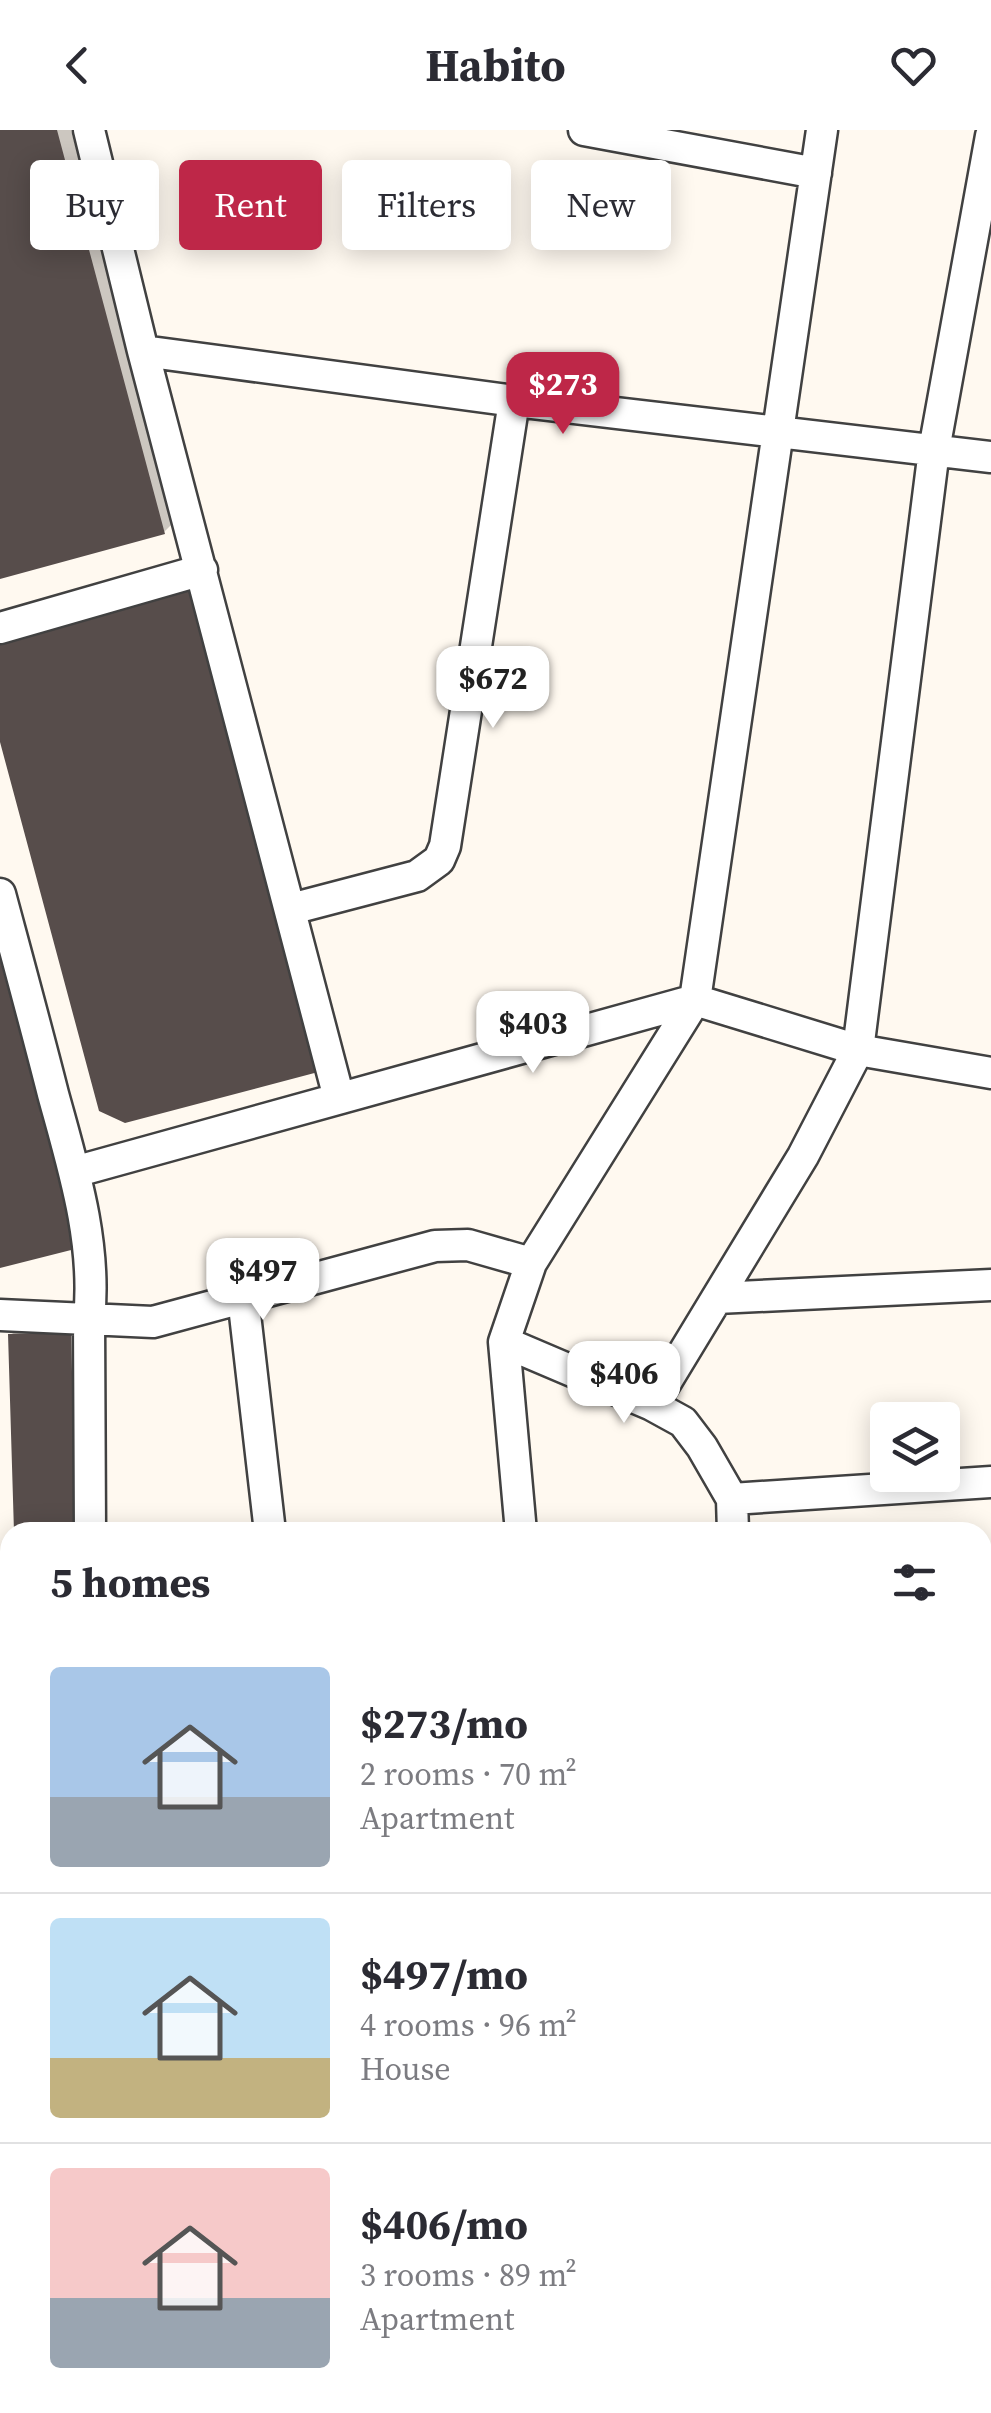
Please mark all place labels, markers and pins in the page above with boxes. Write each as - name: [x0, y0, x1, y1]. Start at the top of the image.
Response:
- pin: $273: [504, 352, 622, 437]
- pin: $672: [434, 646, 552, 731]
- pin: $403: [474, 991, 592, 1076]
- pin: $497: [204, 1238, 322, 1323]
- pin: $406: [565, 1341, 683, 1426]

